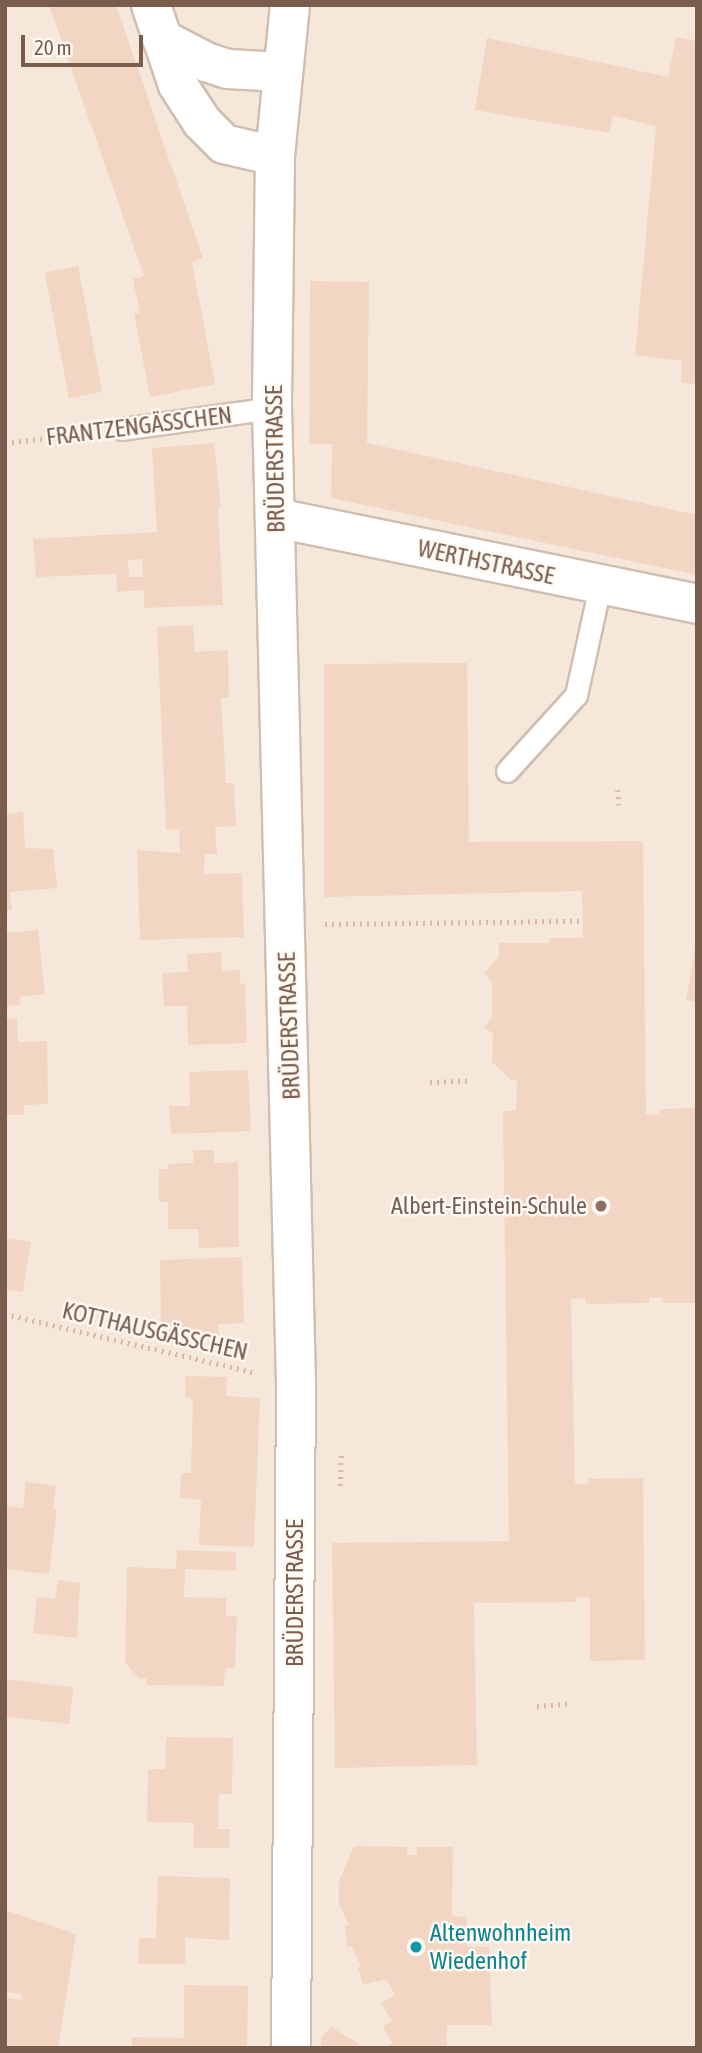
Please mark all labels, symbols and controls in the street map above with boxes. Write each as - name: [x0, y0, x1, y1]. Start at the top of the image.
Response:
- scale bar: [24, 21, 147, 65]
- text: 20 m: [34, 35, 72, 59]
- street label: BRÜDERSTRASSE: [259, 385, 291, 533]
- street label: FRANTZENGÄSSCHEN: [44, 400, 234, 452]
- street label: WERTHSTRASSE: [415, 533, 557, 591]
- street label: BRÜDERSTRASSE: [272, 952, 306, 1100]
- place label: Albert-Einstein-Schule: [391, 1192, 587, 1220]
- marker: Albert-Einstein-Schule: [593, 1198, 609, 1214]
- street label: KOTTHAUSGÄSSCHEN: [60, 1296, 250, 1366]
- street label: BRÜDERSTRASSE: [281, 1519, 309, 1667]
- place label: Altenwohnheim Wiedenhof: [430, 1919, 571, 1975]
- marker: Altenwohnheim Wiedenhof: [408, 1939, 424, 1955]

